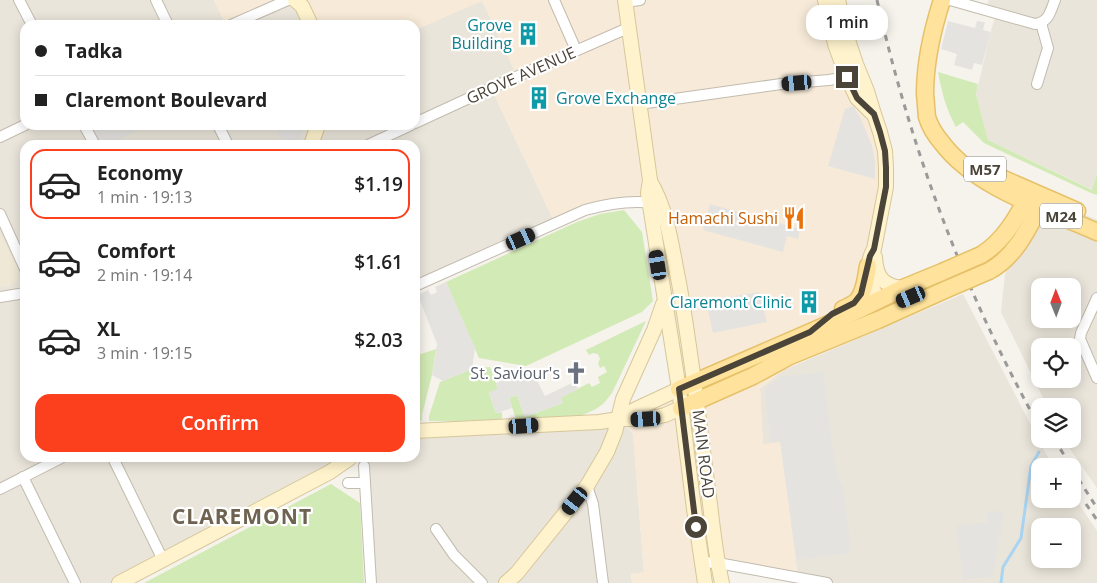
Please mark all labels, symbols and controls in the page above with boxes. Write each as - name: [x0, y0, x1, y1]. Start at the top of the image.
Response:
- callout: 1 min: [806, 5, 888, 40]
- text: 1 min: [825, 11, 869, 33]
- place label: Grove Building: [451, 14, 512, 54]
- building icon: Grove Building: [515, 21, 541, 47]
- text: Tadka: [65, 38, 123, 64]
- street label: GROVE AVENUE: [463, 41, 579, 109]
- route end: [836, 66, 858, 88]
- car: [781, 74, 812, 92]
- building icon: Grove Exchange: [526, 85, 552, 111]
- text: Claremont Boulevard: [65, 87, 267, 113]
- place label: Grove Exchange: [556, 87, 676, 109]
- road number: M57: [964, 156, 1006, 182]
- text: Economy: [97, 160, 183, 186]
- icon: car: [37, 162, 82, 207]
- text: $1.19: [354, 171, 403, 197]
- text: 1 min · 19:13: [97, 186, 192, 208]
- road number: M24: [1040, 204, 1082, 228]
- restaurant icon: Hamachi Sushi: [781, 205, 807, 231]
- place label: Hamachi Sushi: [668, 207, 778, 229]
- car: [504, 226, 537, 252]
- text: Comfort: [97, 238, 176, 264]
- icon: car: [37, 240, 82, 285]
- text: $1.61: [354, 249, 403, 275]
- car: [648, 249, 667, 281]
- text: 2 min · 19:14: [97, 264, 192, 286]
- north arrow: [1031, 278, 1081, 328]
- map controls: [1031, 278, 1081, 568]
- car: [894, 284, 927, 310]
- building icon: Claremont Clinic: [796, 289, 822, 315]
- place label: Claremont Clinic: [670, 291, 792, 313]
- text: XL: [97, 316, 120, 342]
- icon: car: [37, 318, 82, 363]
- text: $2.03: [354, 327, 403, 353]
- button: locate: [1031, 338, 1081, 388]
- text: 3 min · 19:15: [97, 342, 192, 364]
- church icon: St. Saviour's: [563, 360, 589, 386]
- place label: St. Saviour's: [470, 362, 560, 384]
- button: Confirm: [35, 394, 405, 452]
- button: layers: [1031, 398, 1081, 448]
- street label: MAIN ROAD: [688, 408, 720, 500]
- car: [630, 411, 661, 427]
- car: [508, 417, 539, 435]
- button: +: [1031, 458, 1081, 508]
- car: [559, 485, 590, 517]
- district label: CLAREMONT: [172, 502, 312, 530]
- route start: [685, 516, 707, 538]
- button: −: [1031, 518, 1081, 568]

